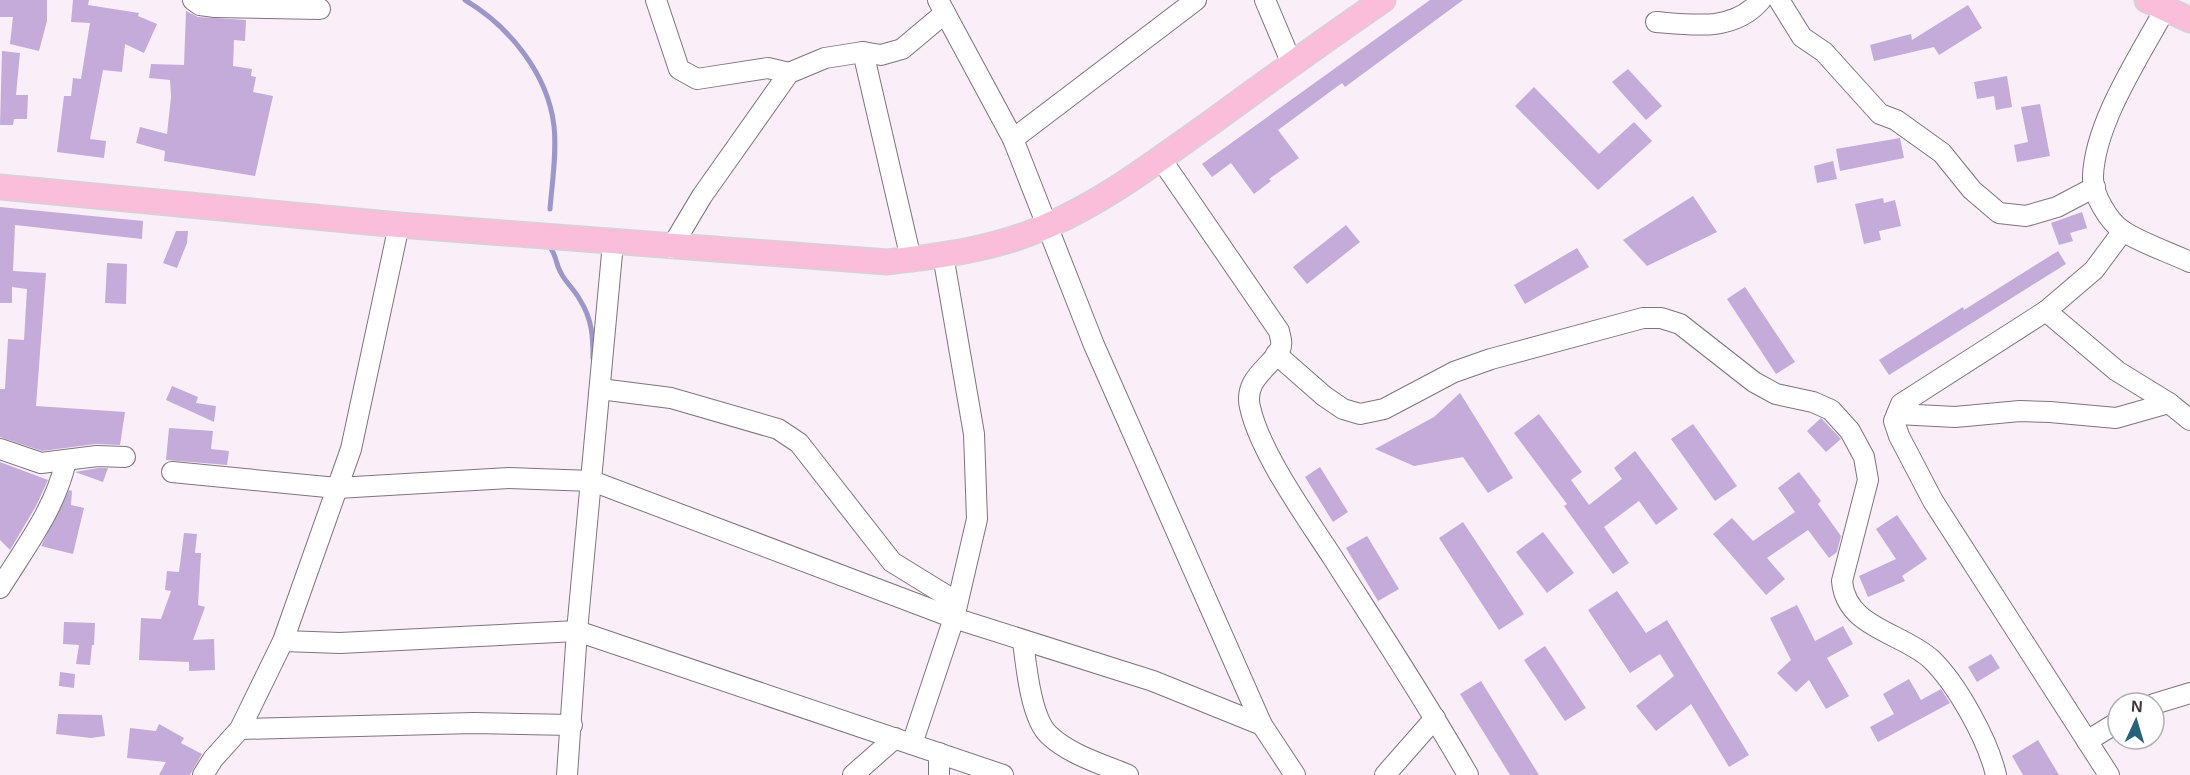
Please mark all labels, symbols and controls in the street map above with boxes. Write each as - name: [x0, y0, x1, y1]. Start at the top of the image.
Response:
- north arrow: [2106, 691, 2166, 751]
- text: N: [2131, 698, 2143, 715]

